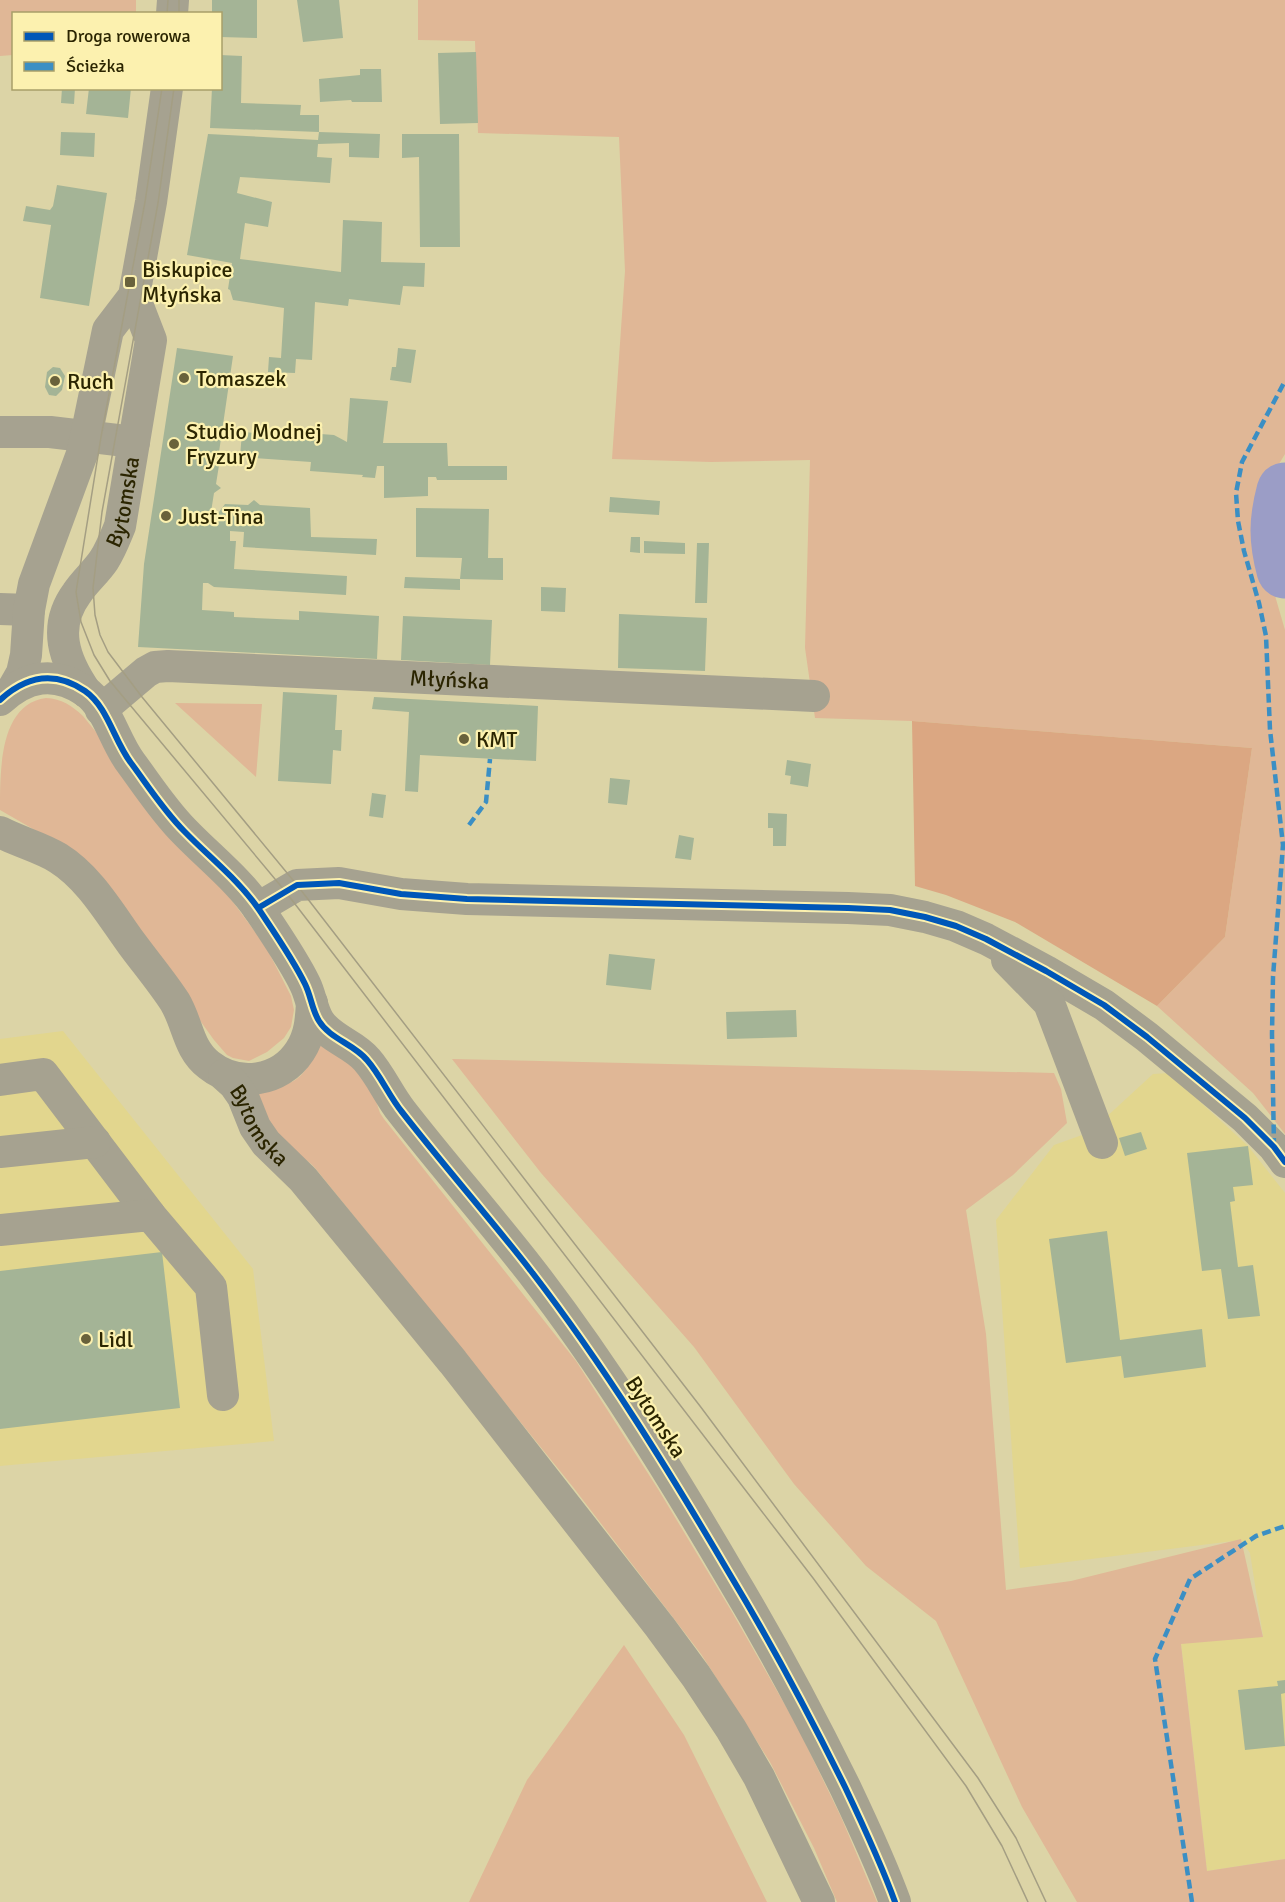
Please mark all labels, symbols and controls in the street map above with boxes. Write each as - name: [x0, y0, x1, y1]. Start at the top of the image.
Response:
- legend: [12, 12, 222, 90]
- text: Droga rowerowa: [66, 25, 191, 47]
- text: Ścieżka: [66, 55, 125, 77]
- place label: Biskupice Młyńska: [142, 256, 232, 308]
- marker: Biskupice Młyńska: [123, 275, 137, 289]
- place label: Tomaszek: [196, 365, 286, 392]
- place label: Ruch: [67, 368, 114, 395]
- marker: Tomaszek: [177, 371, 191, 385]
- marker: Ruch: [48, 374, 62, 388]
- place label: Studio Modnej Fryzury: [186, 418, 322, 470]
- marker: Studio Modnej Fryzury: [167, 437, 181, 451]
- street label: Bytomska: [99, 454, 145, 551]
- place label: Just-Tina: [178, 503, 264, 530]
- marker: Just-Tina: [159, 509, 173, 523]
- street label: Młyńska: [409, 664, 490, 694]
- place label: KMT: [476, 726, 518, 753]
- marker: KMT: [457, 732, 471, 746]
- street label: Bytomska: [224, 1078, 295, 1171]
- place label: Lidl: [98, 1326, 133, 1353]
- marker: Lidl: [79, 1332, 93, 1346]
- street label: Bytomska: [620, 1371, 692, 1463]

